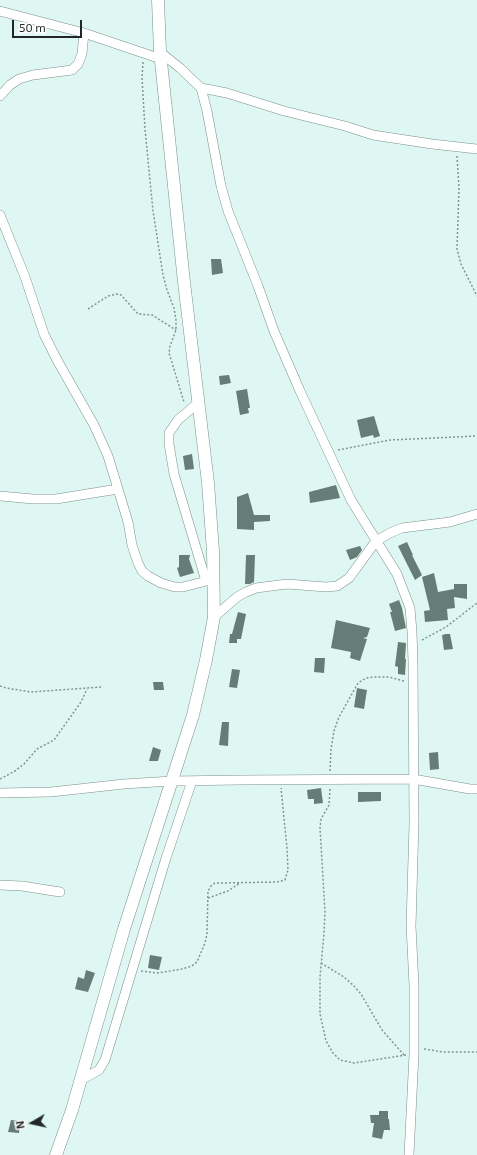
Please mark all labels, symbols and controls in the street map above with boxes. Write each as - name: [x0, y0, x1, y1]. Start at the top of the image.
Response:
- scale bar: [14, 12, 84, 38]
- text: 50 m: [19, 20, 46, 34]
- north arrow: [12, 1103, 52, 1143]
- text: N: [13, 1120, 27, 1130]

